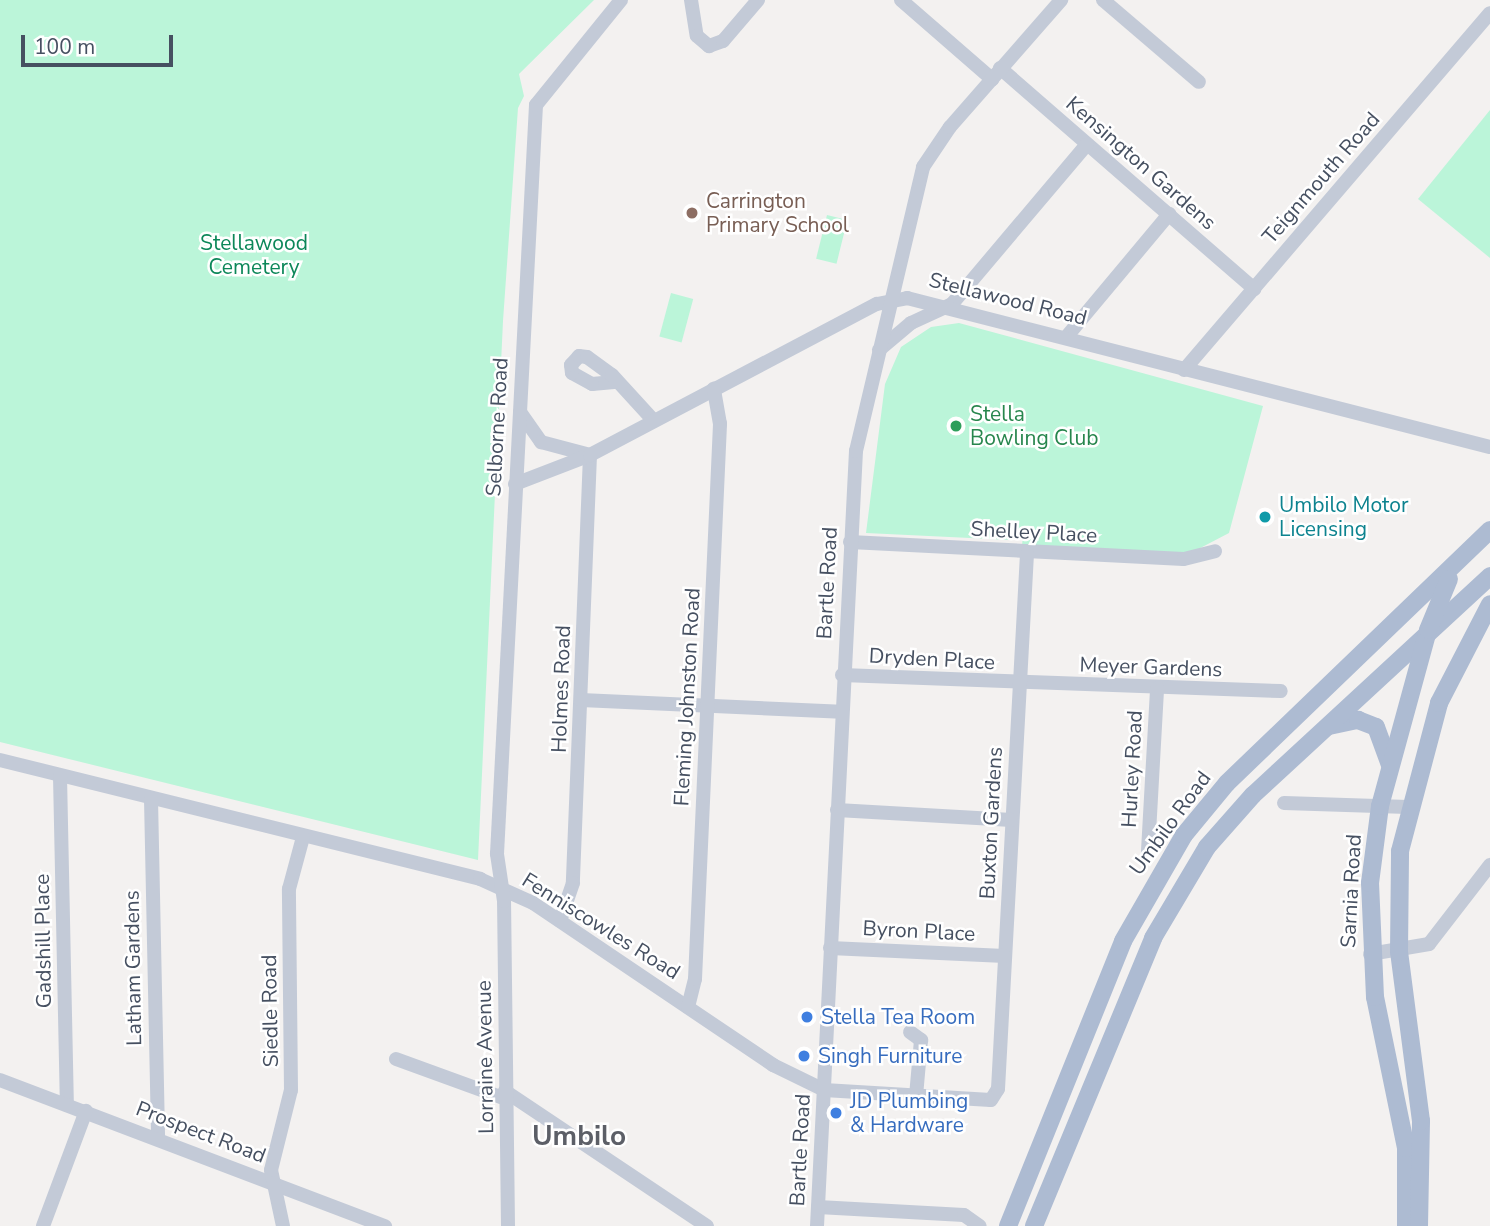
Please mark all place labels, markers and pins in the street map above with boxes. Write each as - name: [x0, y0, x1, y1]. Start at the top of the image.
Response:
- place label: Carrington Primary School: [706, 188, 849, 238]
- marker: Carrington Primary School: [684, 205, 700, 221]
- place label: Stella Bowling Club: [970, 401, 1098, 451]
- marker: Stella Bowling Club: [948, 418, 964, 434]
- place label: Umbilo Motor Licensing: [1279, 492, 1409, 542]
- marker: Umbilo Motor Licensing: [1257, 509, 1273, 525]
- place label: Stella Tea Room: [821, 1004, 975, 1030]
- marker: Stella Tea Room: [799, 1009, 815, 1025]
- place label: Singh Furniture: [818, 1043, 962, 1069]
- marker: Singh Furniture: [796, 1048, 812, 1064]
- place label: JD Plumbing & Hardware: [850, 1088, 968, 1138]
- marker: JD Plumbing & Hardware: [828, 1105, 844, 1121]

